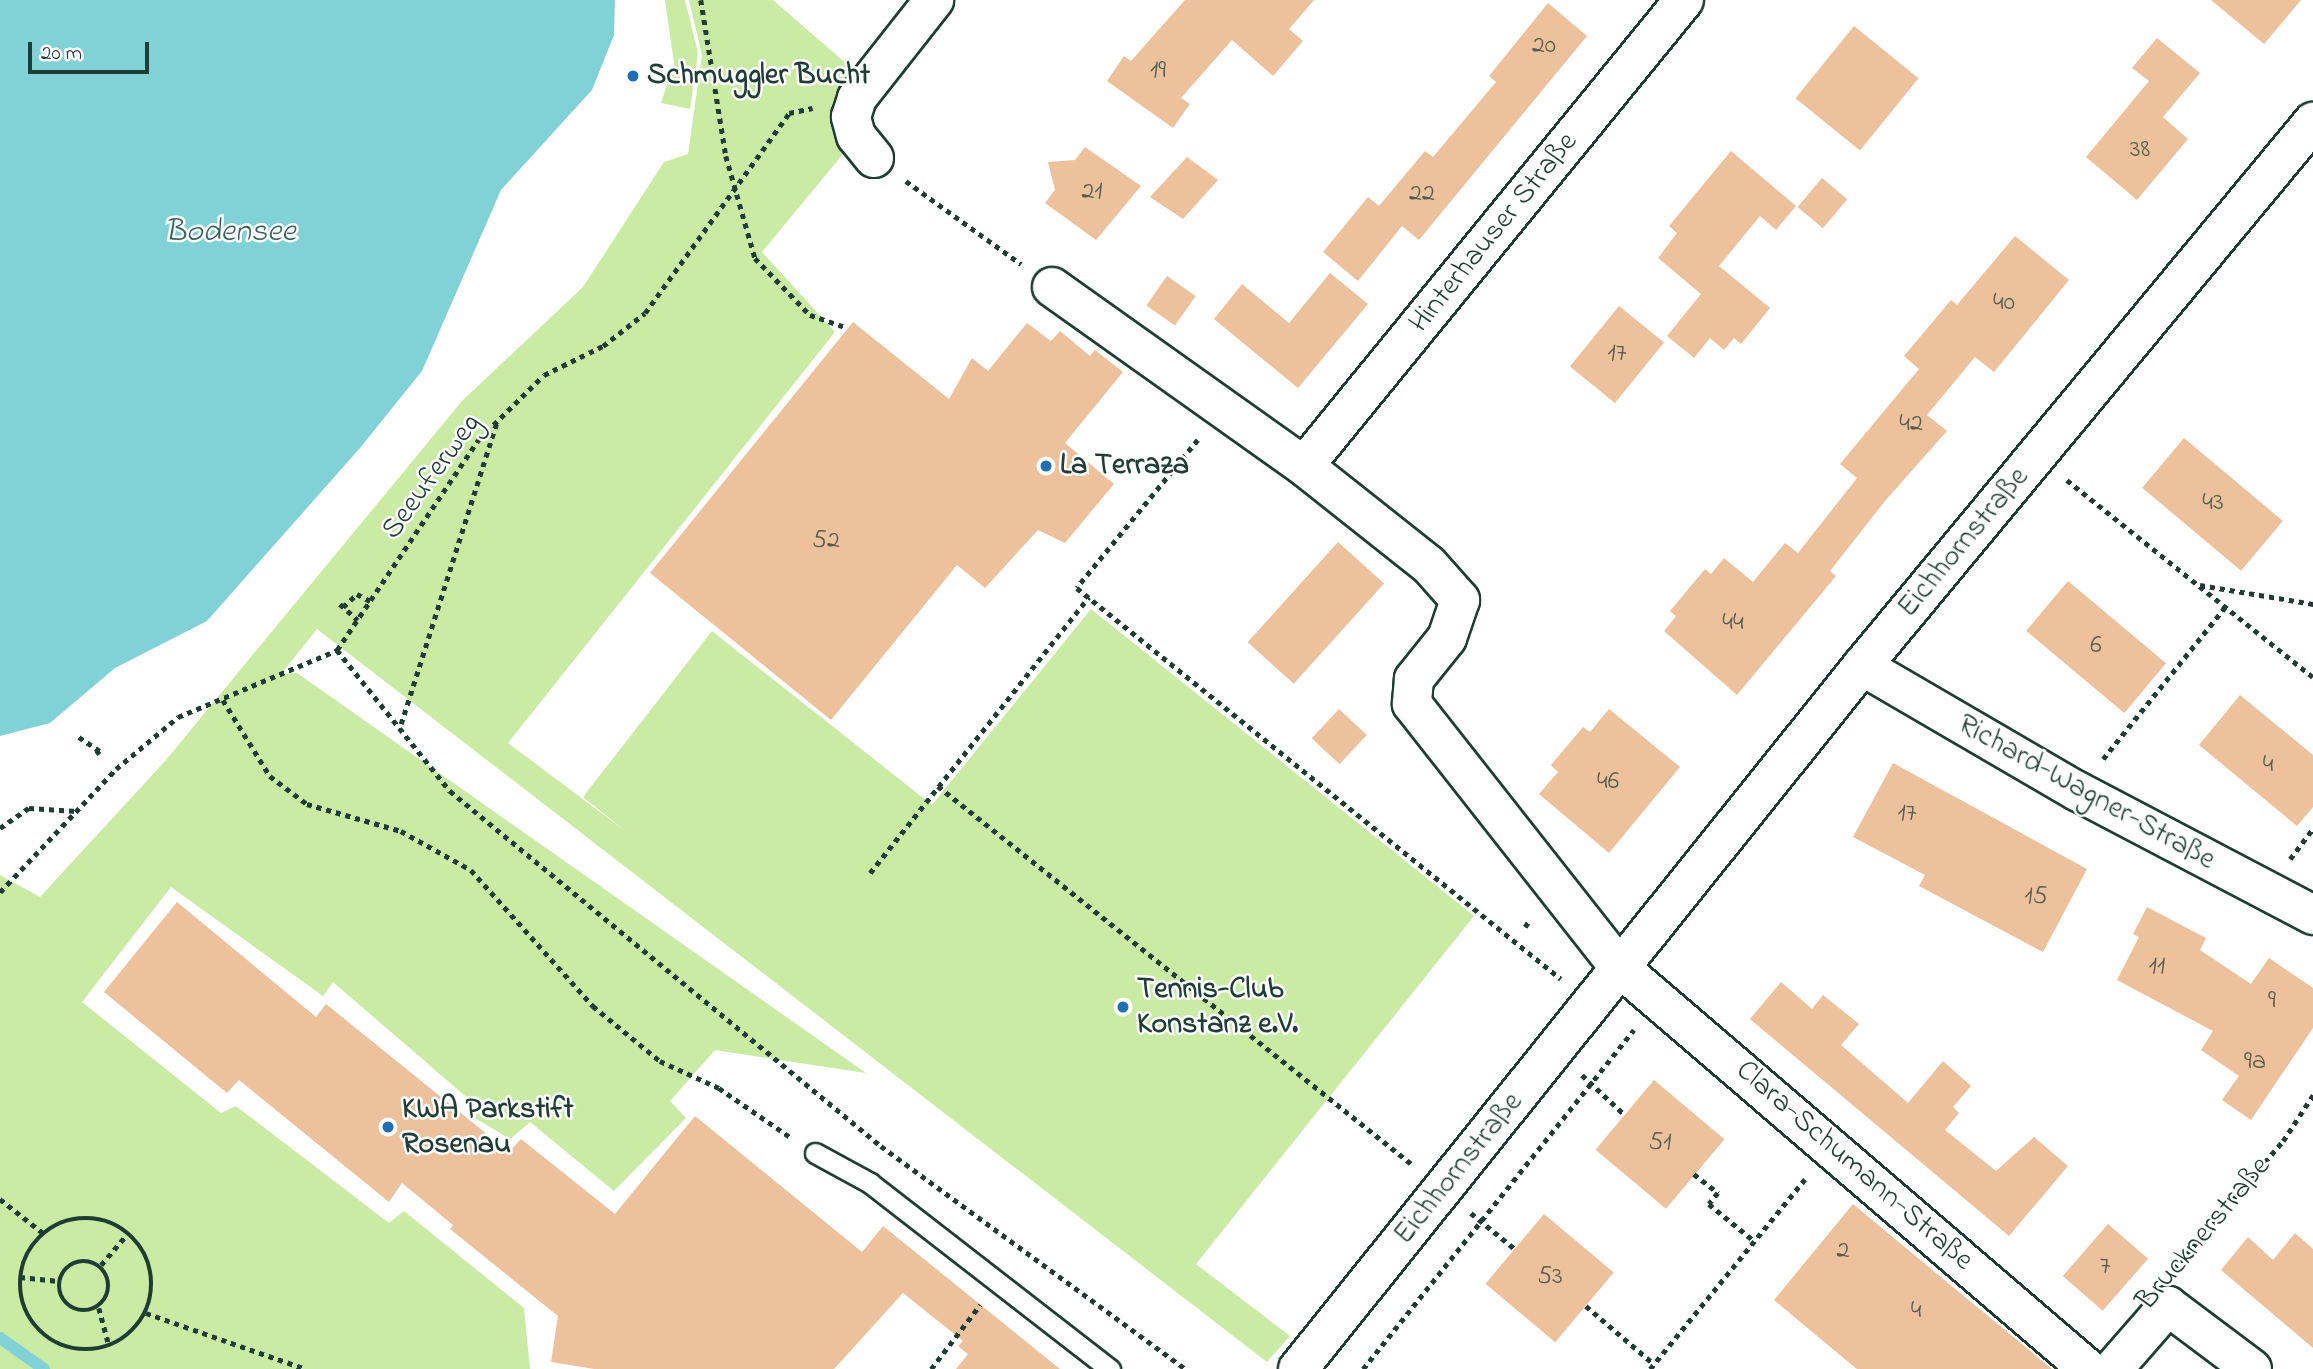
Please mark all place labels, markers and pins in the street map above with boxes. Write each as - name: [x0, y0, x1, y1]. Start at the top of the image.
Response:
- place label: Schmuggler Bucht: [647, 58, 870, 94]
- marker: Schmuggler Bucht: [625, 68, 641, 84]
- place label: La Terraza: [1060, 448, 1189, 484]
- marker: La Terraza: [1038, 458, 1054, 474]
- place label: Tennis-Club Konstanz e.V.: [1137, 972, 1298, 1042]
- marker: Tennis-Club Konstanz e.V.: [1115, 999, 1131, 1015]
- place label: KWA Parkstift Rosenau: [402, 1092, 574, 1162]
- marker: KWA Parkstift Rosenau: [380, 1119, 396, 1135]

